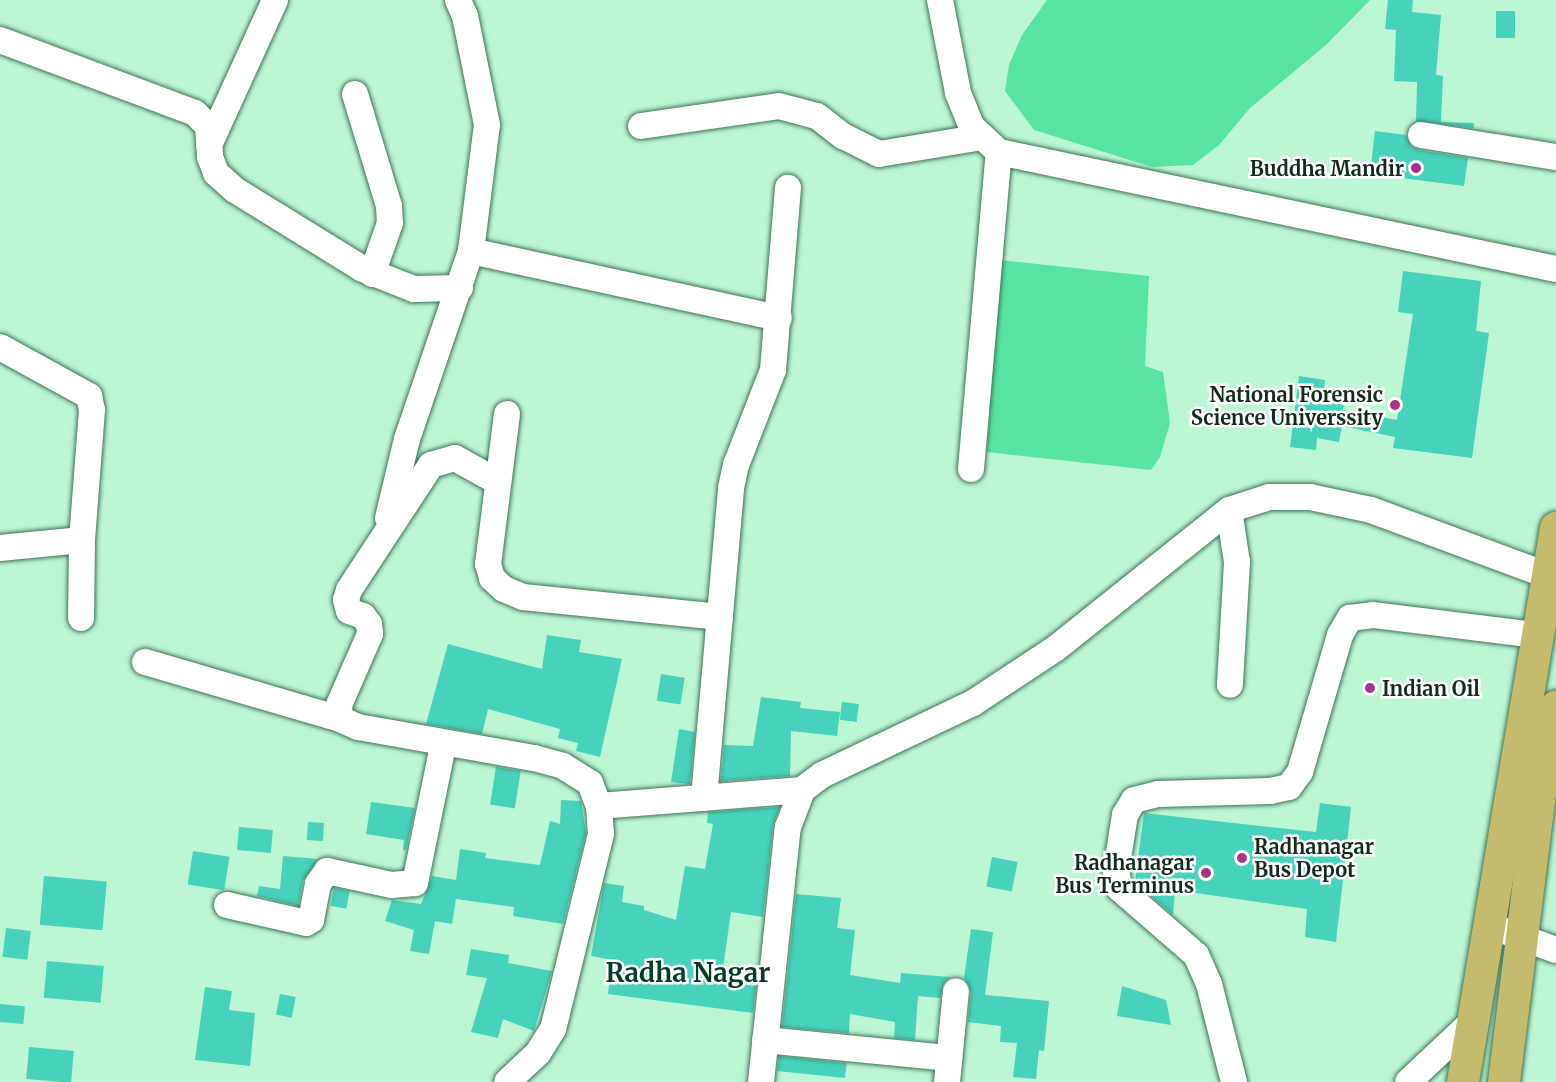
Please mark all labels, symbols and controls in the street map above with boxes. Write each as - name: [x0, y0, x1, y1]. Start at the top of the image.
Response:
- place label: Buddha Mandir: [1250, 156, 1404, 180]
- marker: Buddha Mandir: [1409, 161, 1423, 175]
- place label: National Forensic Science Universsity: [1191, 382, 1383, 429]
- marker: National Forensic Science Universsity: [1388, 398, 1402, 412]
- place label: Indian Oil: [1382, 676, 1480, 700]
- marker: Indian Oil: [1363, 681, 1377, 695]
- place label: Radhanagar Bus Depot: [1254, 834, 1374, 881]
- place label: Radhanagar Bus Terminus: [1055, 850, 1194, 897]
- marker: Radhanagar Bus Depot: [1235, 851, 1249, 865]
- marker: Radhanagar Bus Terminus: [1199, 866, 1213, 880]
- district label: Radha Nagar: [606, 957, 770, 989]

